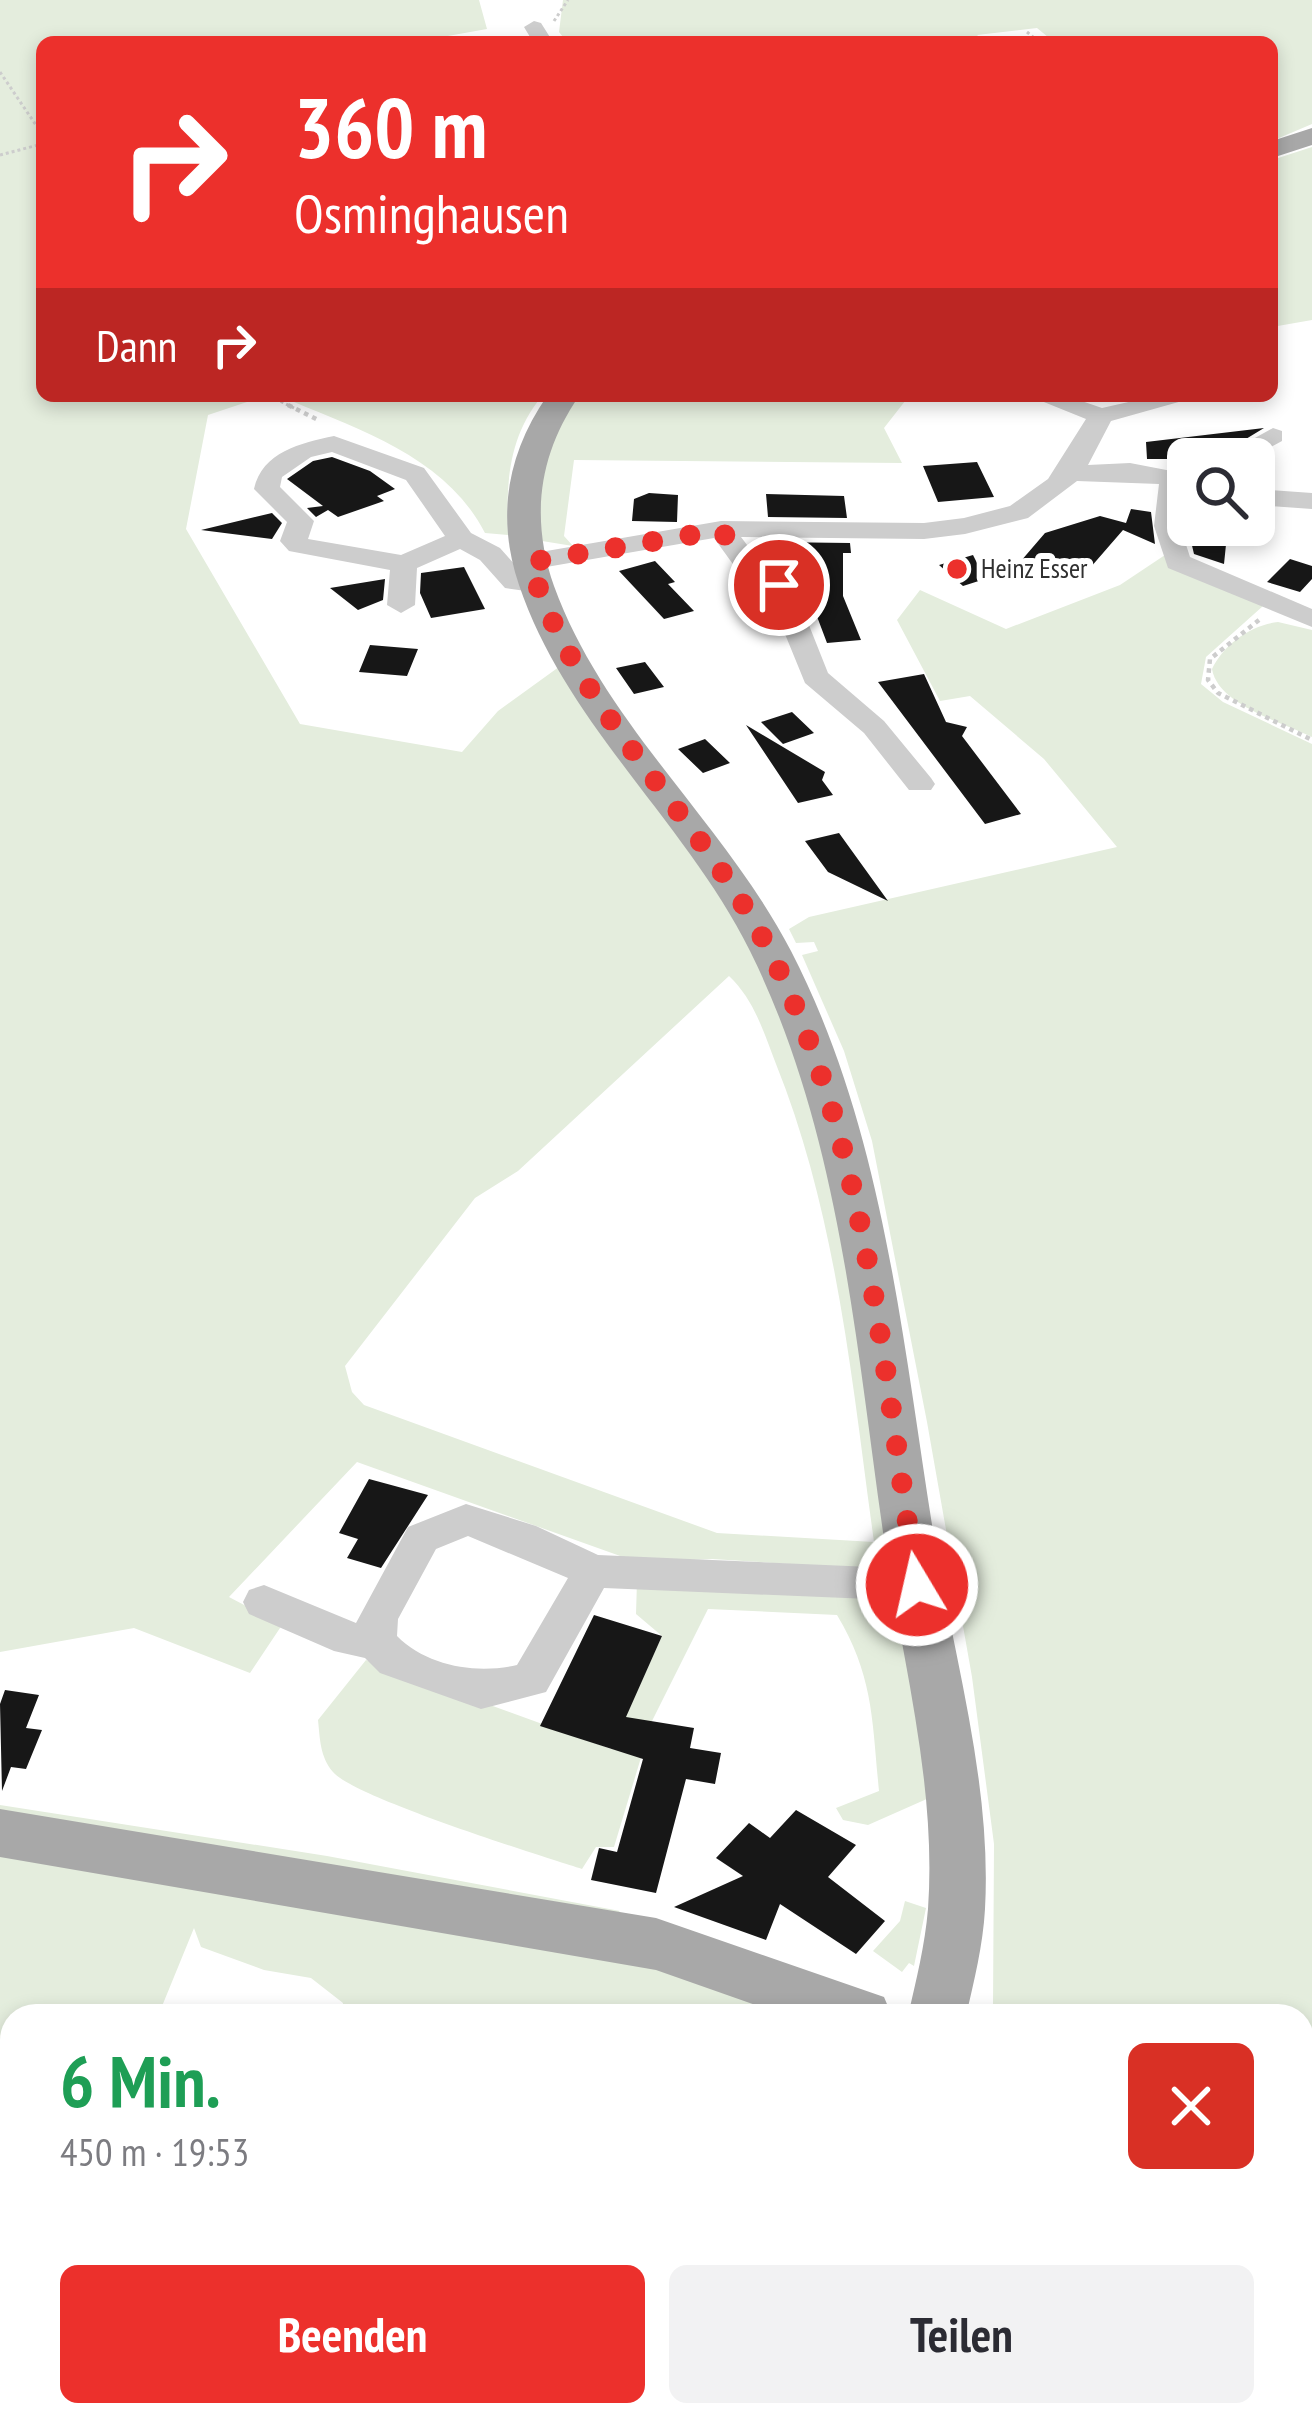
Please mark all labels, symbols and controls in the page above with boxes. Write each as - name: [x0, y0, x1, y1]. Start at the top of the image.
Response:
- text: 360 m: [294, 72, 487, 181]
- icon: right: [96, 84, 252, 240]
- text: Osminghausen: [294, 178, 569, 248]
- icon: right: [201, 312, 267, 378]
- text: Dann: [96, 316, 177, 374]
- map controls: [1167, 438, 1275, 546]
- button: search: [1167, 438, 1275, 546]
- pin: [728, 534, 830, 636]
- place label: Heinz Esser: [981, 551, 1088, 585]
- icon: arrive: [746, 552, 812, 618]
- marker: Heinz Esser: [944, 556, 970, 582]
- position arrow: [854, 1522, 980, 1648]
- text: 6 Min.: [60, 2034, 221, 2127]
- button: close: [1128, 2043, 1254, 2169]
- text: 450 m · 19:53: [60, 2126, 249, 2177]
- button: Beenden: [60, 2265, 645, 2403]
- button: Teilen: [669, 2265, 1254, 2403]

